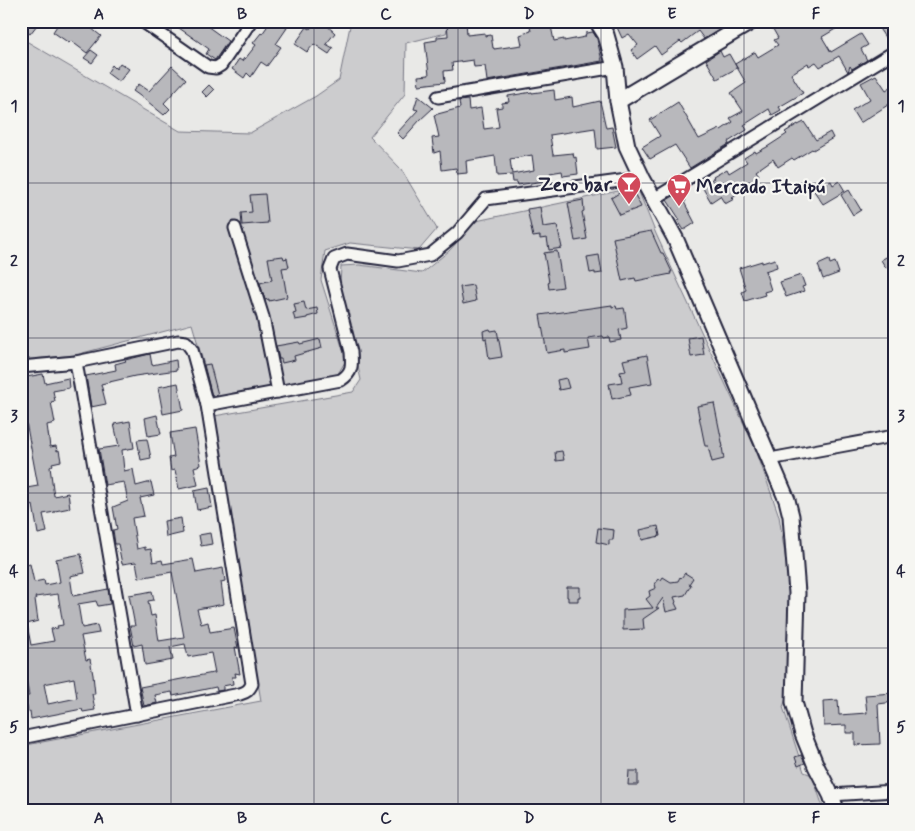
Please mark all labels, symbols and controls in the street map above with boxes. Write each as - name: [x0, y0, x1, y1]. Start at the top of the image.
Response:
- text: A: [94, 4, 104, 25]
- text: B: [237, 4, 247, 25]
- text: C: [380, 4, 392, 25]
- text: D: [523, 4, 535, 25]
- text: E: [667, 4, 677, 25]
- text: F: [812, 4, 821, 25]
- text: 1: [10, 96, 18, 117]
- text: 1: [897, 96, 905, 117]
- bar icon: Zero bar: [616, 171, 642, 205]
- place label: Zero bar: [538, 172, 613, 199]
- supermarket icon: Mercado Itaipú: [666, 173, 692, 207]
- place label: Mercado Itaipú: [696, 174, 825, 201]
- text: 2: [10, 251, 18, 272]
- text: 2: [897, 251, 905, 272]
- text: 3: [10, 406, 18, 427]
- text: 3: [897, 406, 905, 427]
- text: 4: [9, 561, 19, 582]
- text: 4: [896, 561, 906, 582]
- text: 5: [9, 717, 19, 738]
- text: 5: [896, 717, 906, 738]
- text: A: [94, 808, 104, 829]
- text: B: [237, 808, 247, 829]
- text: C: [380, 808, 392, 829]
- text: D: [523, 808, 535, 829]
- text: E: [667, 808, 677, 829]
- text: F: [812, 808, 821, 829]

